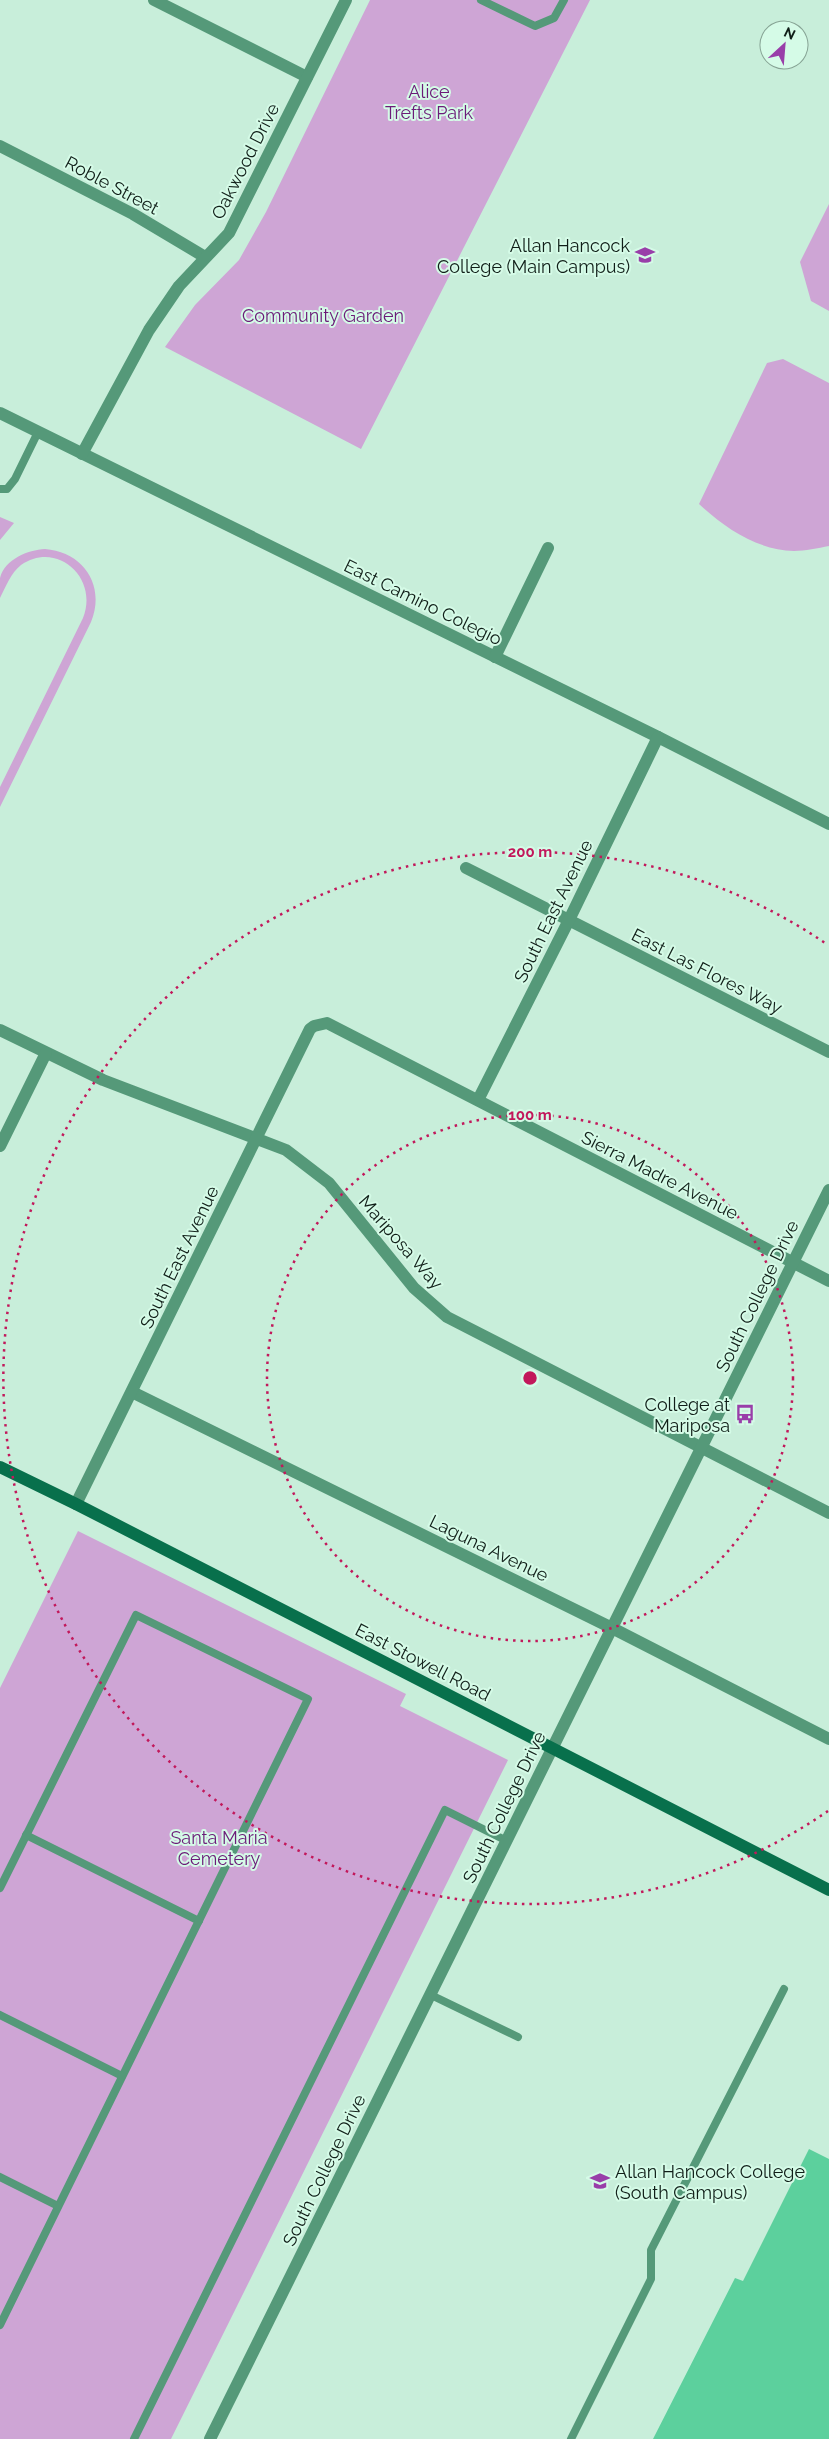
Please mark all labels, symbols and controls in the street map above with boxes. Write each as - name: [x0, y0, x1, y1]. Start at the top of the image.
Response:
- north arrow: [759, 20, 809, 70]
- text: N: [781, 24, 798, 43]
- park label: Alice Trefts Park: [385, 81, 473, 123]
- street label: Oakwood Drive: [207, 99, 283, 222]
- street label: Roble Street: [61, 151, 163, 219]
- place label: Allan Hancock College (Main Campus): [437, 235, 630, 277]
- school or university icon: Allan Hancock College (Main Campus): [634, 244, 656, 266]
- park label: Community Garden: [242, 305, 404, 326]
- street label: East Camino Colegio: [341, 555, 505, 649]
- street label: South East Avenue: [509, 836, 597, 986]
- text: 200 m: [508, 843, 552, 861]
- street label: East Las Flores Way: [628, 924, 786, 1018]
- text: 100 m: [508, 1106, 552, 1124]
- street label: Sierra Madre Avenue: [578, 1126, 742, 1224]
- street label: South East Avenue: [135, 1182, 223, 1332]
- street label: Mariposa Way: [355, 1191, 448, 1293]
- street label: South College Drive: [711, 1216, 803, 1375]
- centre of rings: [521, 1369, 539, 1387]
- place label: College at Mariposa: [645, 1394, 730, 1436]
- bus stop icon: College at Mariposa: [734, 1403, 756, 1425]
- street label: Laguna Avenue: [426, 1510, 552, 1586]
- street label: East Stowell Road: [352, 1619, 494, 1705]
- street label: South College Drive: [458, 1727, 550, 1886]
- park label: Santa Maria Cemetery: [170, 1827, 268, 1869]
- street label: South College Drive: [278, 2090, 370, 2249]
- place label: Allan Hancock College (South Campus): [615, 2161, 805, 2203]
- school or university icon: Allan Hancock College (South Campus): [589, 2170, 611, 2192]

